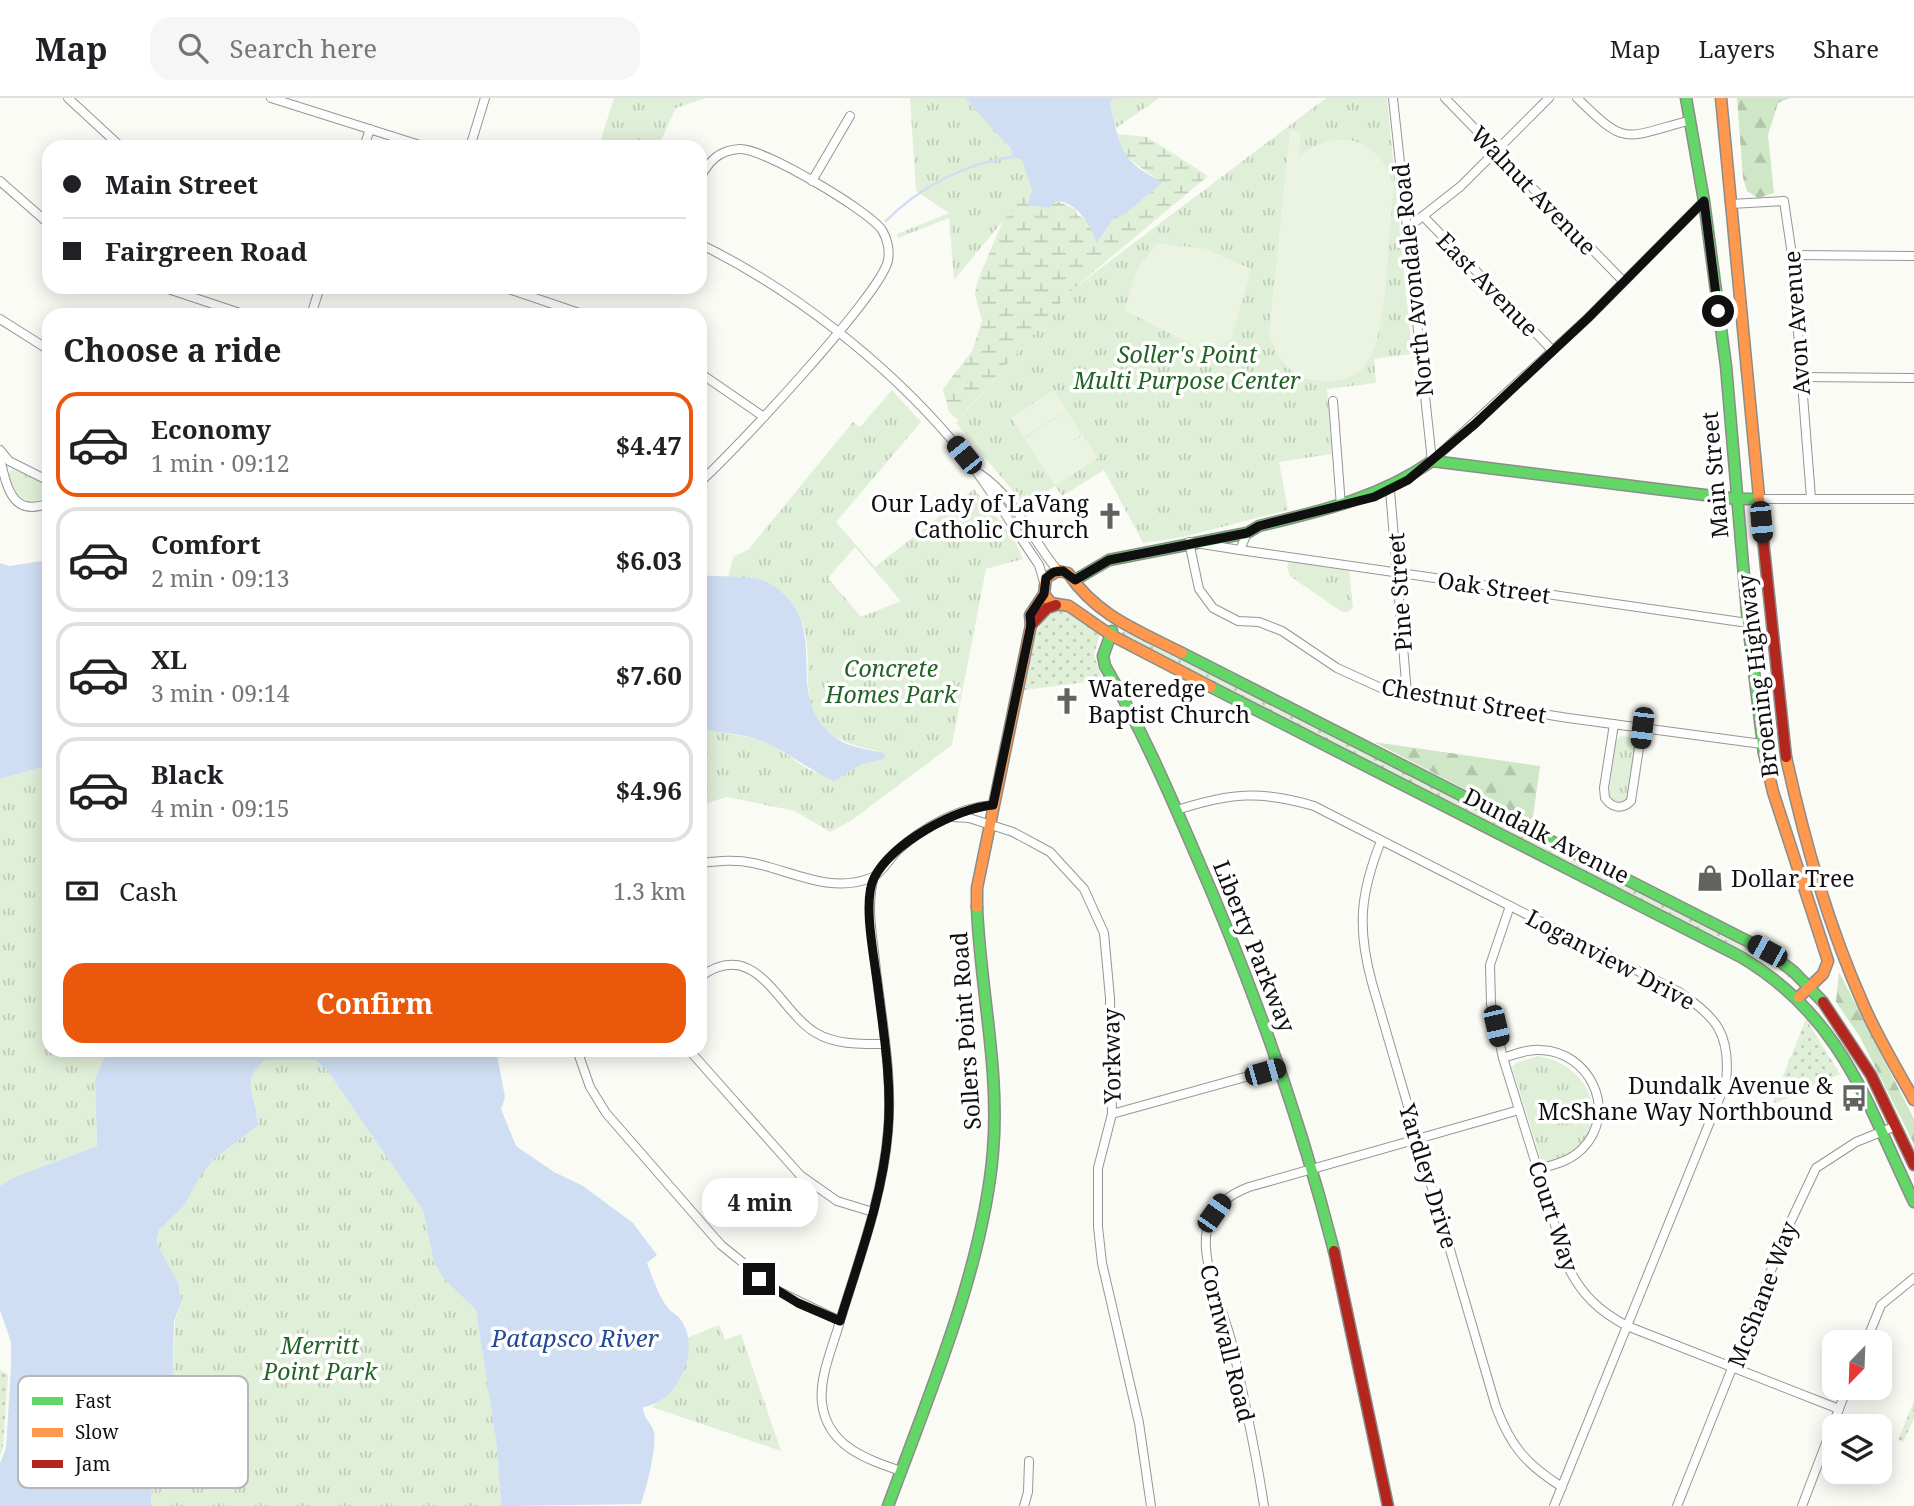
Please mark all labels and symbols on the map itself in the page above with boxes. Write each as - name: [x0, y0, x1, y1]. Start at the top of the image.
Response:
- street label: Walnut Avenue: [1464, 118, 1604, 262]
- street label: North Avondale Road: [1384, 162, 1440, 398]
- street label: East Avenue: [1430, 225, 1546, 343]
- street label: Avon Avenue: [1775, 250, 1817, 396]
- route start: [1702, 295, 1734, 327]
- park label: Soller's Point Multi Purpose Center: [1072, 338, 1301, 396]
- street label: Main Street: [1693, 410, 1735, 540]
- car: [943, 432, 986, 478]
- place label: Our Lady of LaVang Catholic Church: [871, 487, 1090, 545]
- car: [1749, 500, 1774, 544]
- church icon: Our Lady of LaVang Catholic Church: [1095, 501, 1125, 531]
- street label: Pine Street: [1379, 532, 1419, 652]
- street label: Oak Street: [1436, 563, 1552, 611]
- street label: Broening Highway: [1729, 572, 1785, 780]
- park label: Concrete Homes Park: [824, 652, 958, 710]
- street label: Chestnut Street: [1379, 670, 1549, 730]
- place label: Wateredge Baptist Church: [1088, 672, 1250, 730]
- church icon: Wateredge Baptist Church: [1052, 686, 1082, 716]
- car: [1630, 706, 1655, 750]
- street label: Dundalk Avenue: [1459, 779, 1635, 891]
- street label: Liberty Parkway: [1206, 855, 1304, 1037]
- place label: Dollar Tree: [1731, 862, 1855, 894]
- shop icon: Dollar Tree: [1695, 863, 1725, 893]
- street label: Loganview Drive: [1521, 901, 1701, 1017]
- street label: Sollers Point Road: [942, 931, 988, 1131]
- car: [1744, 932, 1791, 970]
- car: [1482, 1003, 1511, 1049]
- street label: Yorkway: [1094, 1008, 1128, 1105]
- car: [1242, 1056, 1289, 1088]
- place label: Dundalk Avenue & McShane Way Northbound: [1538, 1069, 1833, 1127]
- bus stop icon: Dundalk Avenue & McShane Way Northbound: [1839, 1083, 1869, 1113]
- street label: Yardley Drive: [1391, 1099, 1466, 1252]
- street label: Court Way: [1521, 1156, 1587, 1276]
- callout: 4 min: [701, 1178, 817, 1226]
- car: [1194, 1190, 1235, 1236]
- street label: McShane Way: [1719, 1216, 1805, 1372]
- street label: Cornwall Road: [1193, 1261, 1263, 1425]
- route end: [743, 1263, 775, 1295]
- water label: Patapsco River: [490, 1321, 659, 1354]
- park label: Merritt Point Park: [262, 1329, 378, 1387]
- north arrow: [1822, 1330, 1892, 1400]
- legend: [18, 1376, 248, 1488]
- text: Fast: [75, 1388, 112, 1414]
- text: Slow: [75, 1419, 119, 1445]
- text: Jam: [74, 1451, 110, 1477]

